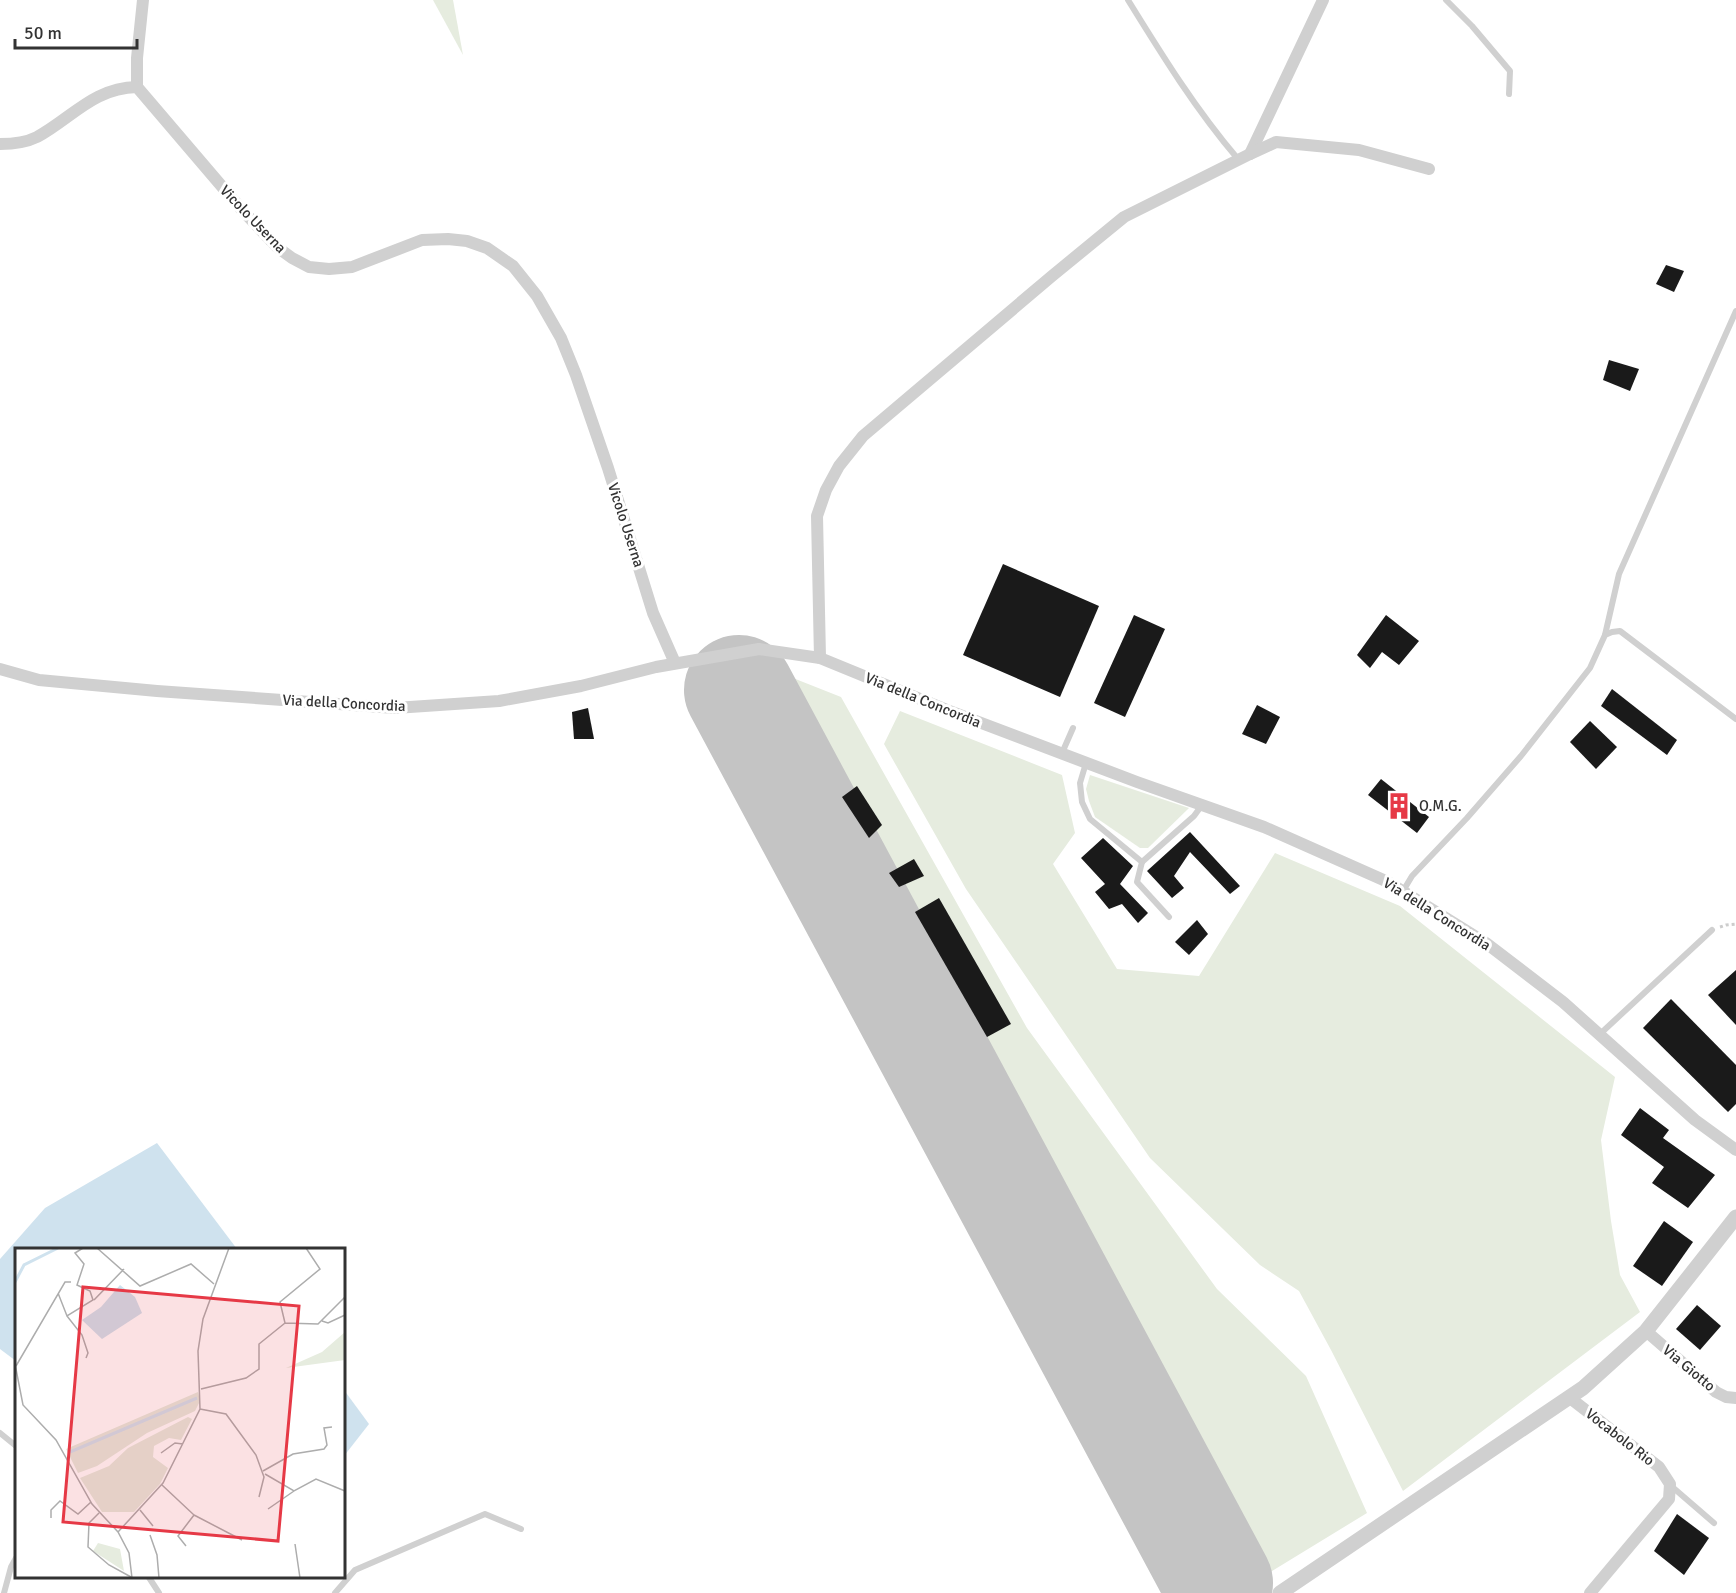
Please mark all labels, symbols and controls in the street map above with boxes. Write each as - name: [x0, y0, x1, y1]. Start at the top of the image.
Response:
- scale bar: [15, 12, 136, 50]
- text: 50 m: [24, 22, 62, 44]
- street label: Vicolo Userna: [216, 181, 290, 257]
- street label: Vicolo Userna: [604, 480, 648, 570]
- street label: Via della Concordia: [862, 669, 984, 731]
- street label: Via della Concordia: [282, 691, 406, 715]
- building icon: O.M.G.: [1384, 791, 1414, 821]
- place label: O.M.G.: [1419, 797, 1462, 815]
- street label: Via della Concordia: [1380, 874, 1494, 954]
- inset map: [15, 1248, 345, 1578]
- street label: Via Giotto: [1659, 1341, 1719, 1395]
- street label: Vocabolo Rio: [1582, 1405, 1658, 1470]

